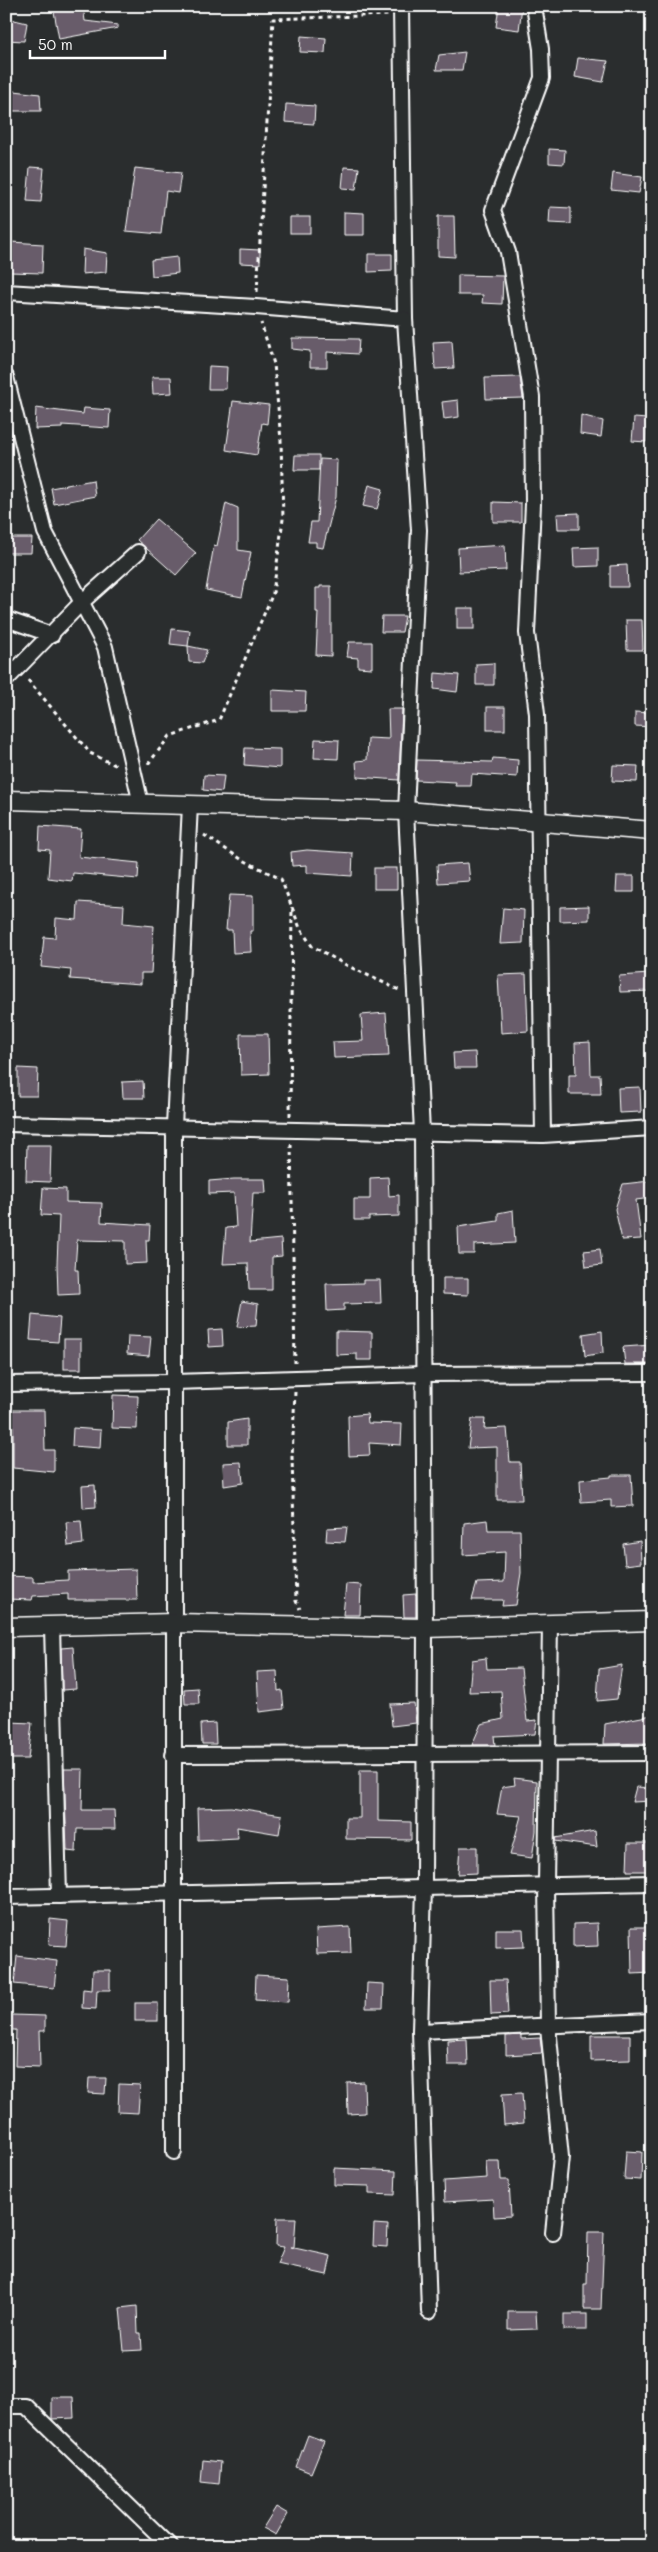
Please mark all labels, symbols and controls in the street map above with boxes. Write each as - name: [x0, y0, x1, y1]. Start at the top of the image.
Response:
- scale bar: [30, 28, 165, 60]
- text: 50 m: [38, 34, 73, 54]

